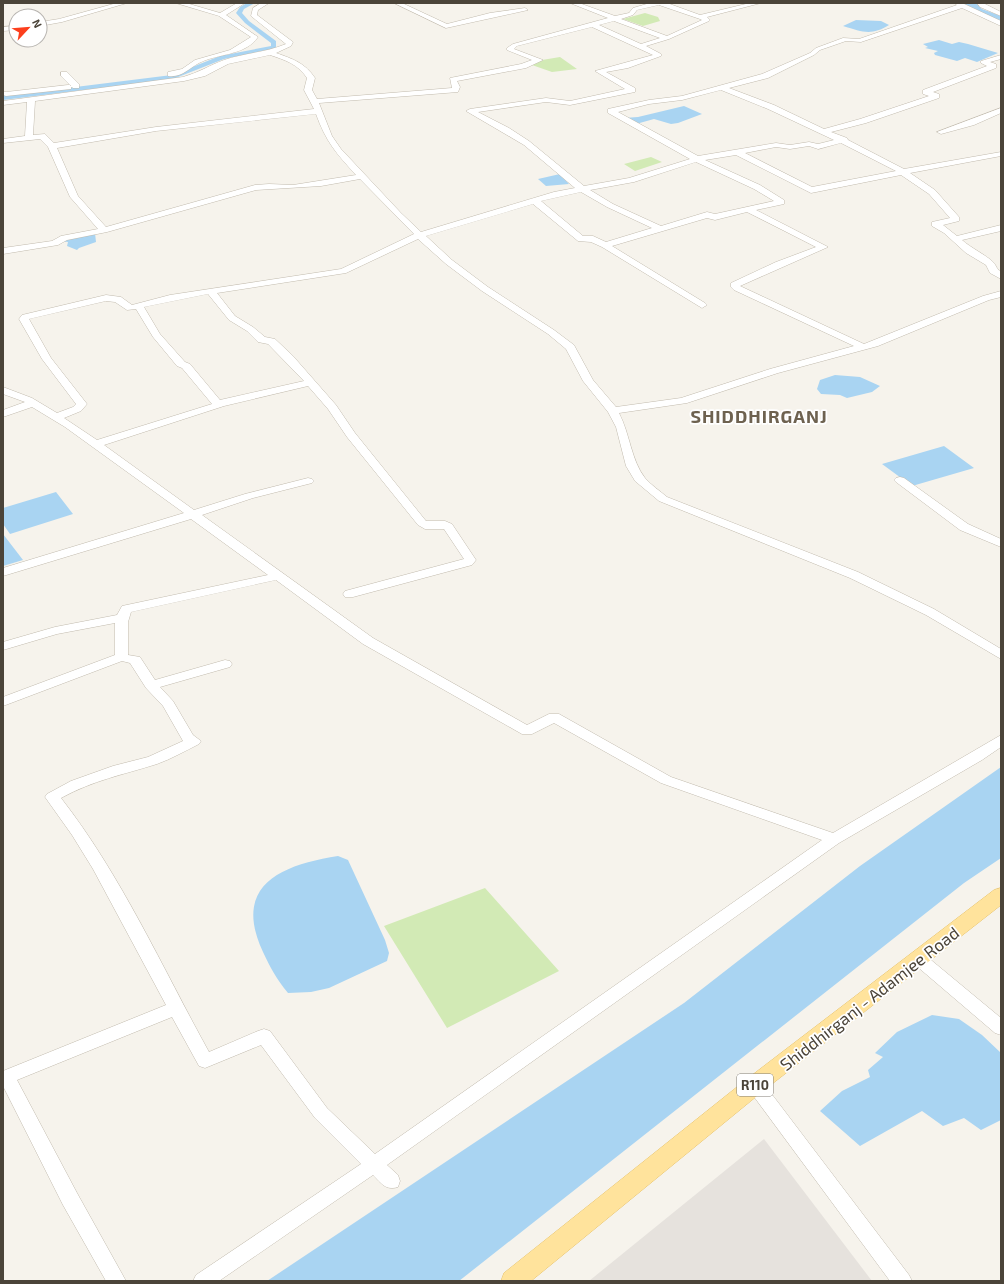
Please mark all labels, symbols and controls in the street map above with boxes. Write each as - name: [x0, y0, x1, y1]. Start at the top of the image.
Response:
- north arrow: [8, 8, 48, 48]
- text: N: [30, 17, 45, 30]
- district label: SHIDDHIRGANJ: [690, 405, 828, 427]
- street label: Shiddhirganj - Adamjee Road: [776, 922, 963, 1075]
- road number: R110: [737, 1074, 773, 1096]

